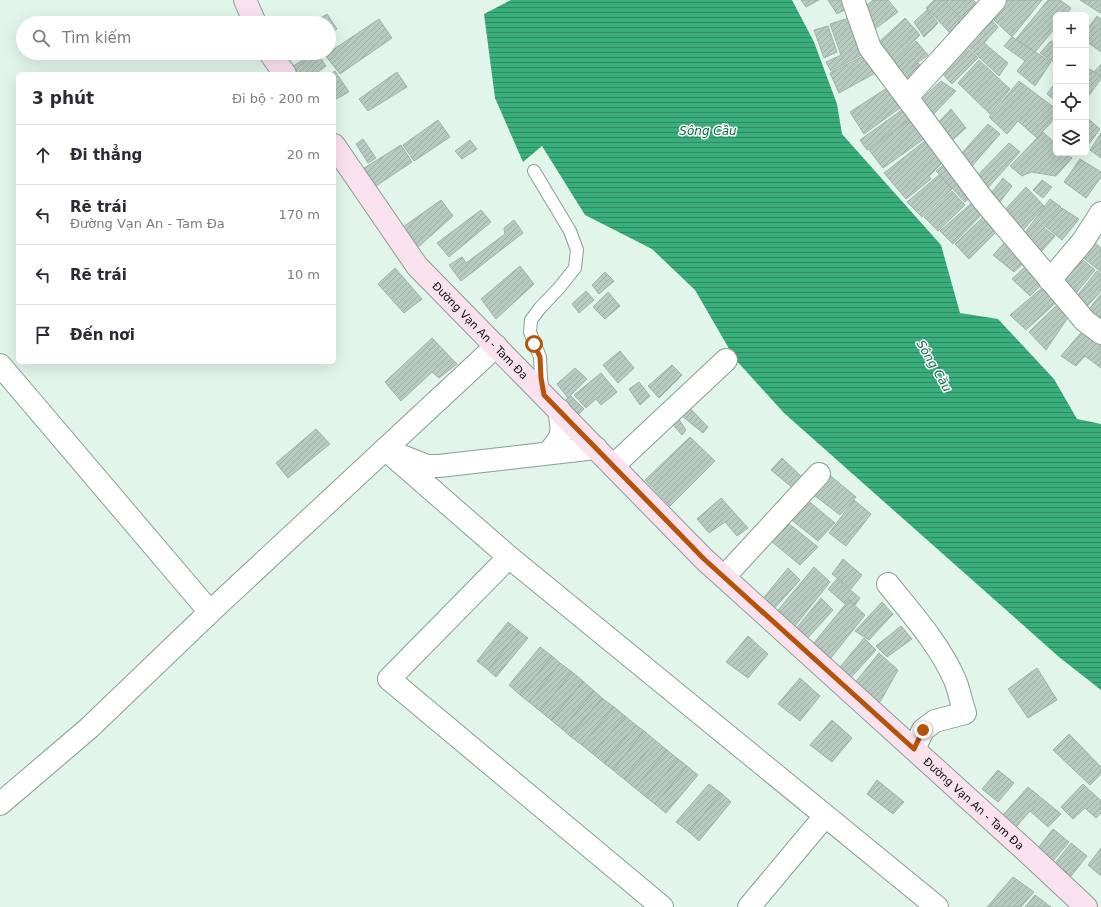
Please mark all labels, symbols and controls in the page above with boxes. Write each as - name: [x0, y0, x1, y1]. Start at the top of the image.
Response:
- map controls: [1053, 12, 1089, 156]
- button: +: [1053, 12, 1089, 48]
- search box: [16, 16, 336, 60]
- icon: search: [30, 27, 52, 49]
- text: Tìm kiếm: [62, 29, 131, 47]
- button: −: [1053, 48, 1089, 84]
- button: locate: [1053, 84, 1089, 120]
- text: 3 phút: [32, 88, 94, 108]
- text: Đi bộ · 200 m: [232, 91, 320, 106]
- button: layers: [1053, 120, 1089, 156]
- water label: Sông Cầu: [679, 124, 737, 138]
- icon: ahead: [32, 144, 54, 166]
- text: Đi thẳng: [70, 146, 142, 164]
- text: 20 m: [287, 147, 320, 162]
- text: Rẽ trái: [70, 198, 127, 216]
- icon: left: [32, 204, 54, 226]
- text: 170 m: [278, 207, 320, 222]
- text: Đường Vạn An - Tam Đa: [70, 216, 225, 231]
- icon: left: [32, 264, 54, 286]
- text: Rẽ trái: [70, 266, 127, 284]
- text: 10 m: [287, 267, 320, 282]
- street label: Đường Vạn An - Tam Đa: [429, 279, 530, 382]
- icon: arrive: [32, 324, 54, 346]
- text: Đến nơi: [70, 326, 135, 344]
- route start: [525, 335, 543, 353]
- water label: Sông Cầu: [914, 338, 955, 395]
- route end: [914, 721, 932, 739]
- street label: Đường Vạn An - Tam Đa: [920, 755, 1026, 853]

